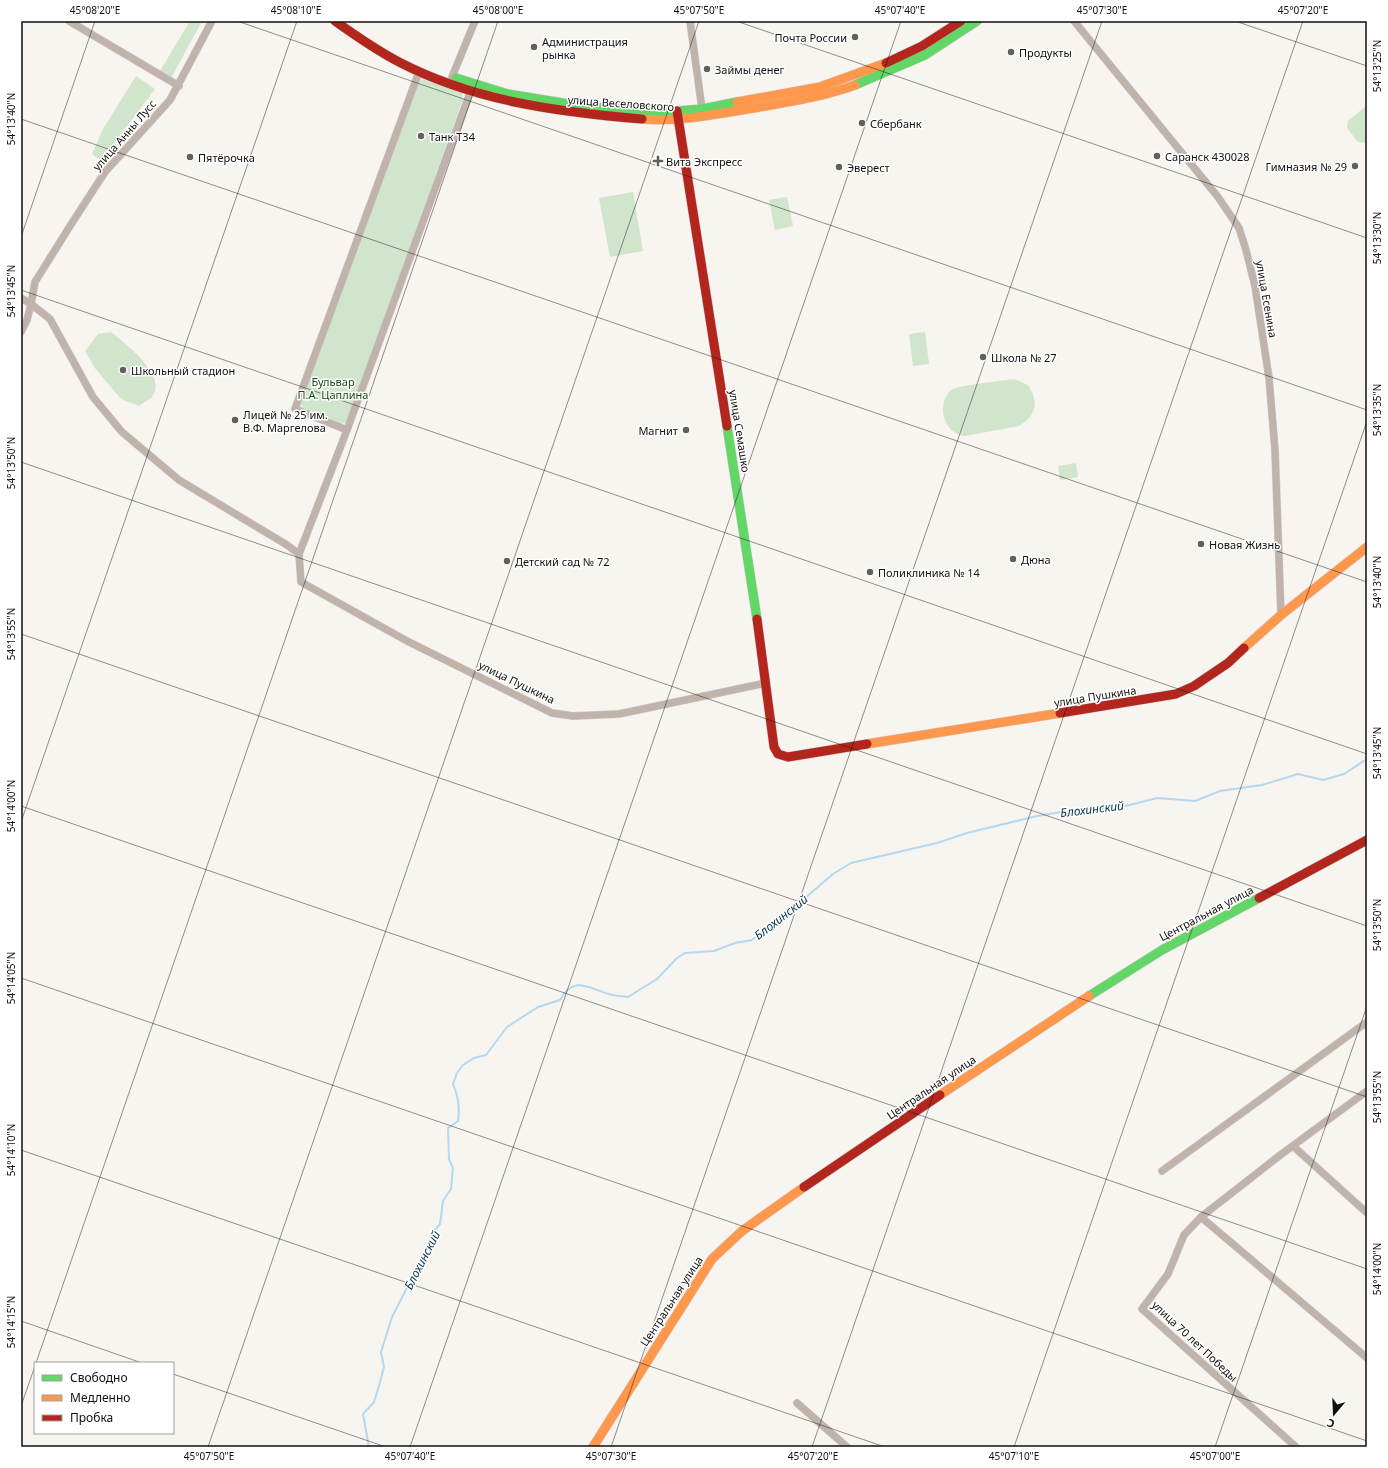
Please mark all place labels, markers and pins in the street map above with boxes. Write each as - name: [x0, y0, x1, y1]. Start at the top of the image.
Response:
- place label: Почта России: [774, 30, 847, 45]
- marker: Почта России: [850, 32, 860, 42]
- place label: Администрация рынка: [542, 34, 628, 62]
- marker: Администрация рынка: [529, 42, 539, 52]
- place label: Продукты: [1019, 45, 1072, 60]
- marker: Продукты: [1006, 47, 1016, 57]
- place label: Займы денег: [715, 62, 785, 77]
- marker: Займы денег: [702, 64, 712, 74]
- place label: Сбербанк: [870, 116, 922, 131]
- marker: Сбербанк: [857, 118, 867, 128]
- place label: Танк T34: [429, 129, 476, 144]
- marker: Танк T34: [416, 131, 426, 141]
- place label: Саранск 430028: [1165, 149, 1250, 164]
- place label: Пятёрочка: [198, 150, 255, 165]
- marker: Саранск 430028: [1152, 151, 1162, 161]
- marker: Пятёрочка: [185, 152, 195, 162]
- place label: Вита Экспресс: [666, 154, 742, 169]
- marker: Вита Экспресс: [653, 156, 663, 166]
- place label: Гимназия № 29: [1266, 159, 1347, 174]
- place label: Эверест: [847, 160, 890, 175]
- marker: Гимназия № 29: [1350, 161, 1360, 171]
- marker: Эверест: [834, 162, 844, 172]
- place label: Школа № 27: [991, 350, 1057, 365]
- marker: Школа № 27: [978, 352, 988, 362]
- place label: Школьный стадион: [131, 363, 235, 378]
- marker: Школьный стадион: [118, 365, 128, 375]
- place label: Лицей № 25 им. В.Ф. Маргелова: [243, 407, 328, 435]
- marker: Лицей № 25 им. В.Ф. Маргелова: [230, 415, 240, 425]
- place label: Магнит: [638, 423, 678, 438]
- marker: Магнит: [681, 425, 691, 435]
- place label: Новая Жизнь: [1209, 537, 1280, 552]
- marker: Новая Жизнь: [1196, 539, 1206, 549]
- place label: Дюна: [1021, 552, 1051, 567]
- place label: Детский сад № 72: [515, 554, 610, 569]
- marker: Дюна: [1008, 554, 1018, 564]
- marker: Детский сад № 72: [502, 556, 512, 566]
- place label: Поликлиника № 14: [878, 565, 981, 580]
- marker: Поликлиника № 14: [865, 567, 875, 577]

